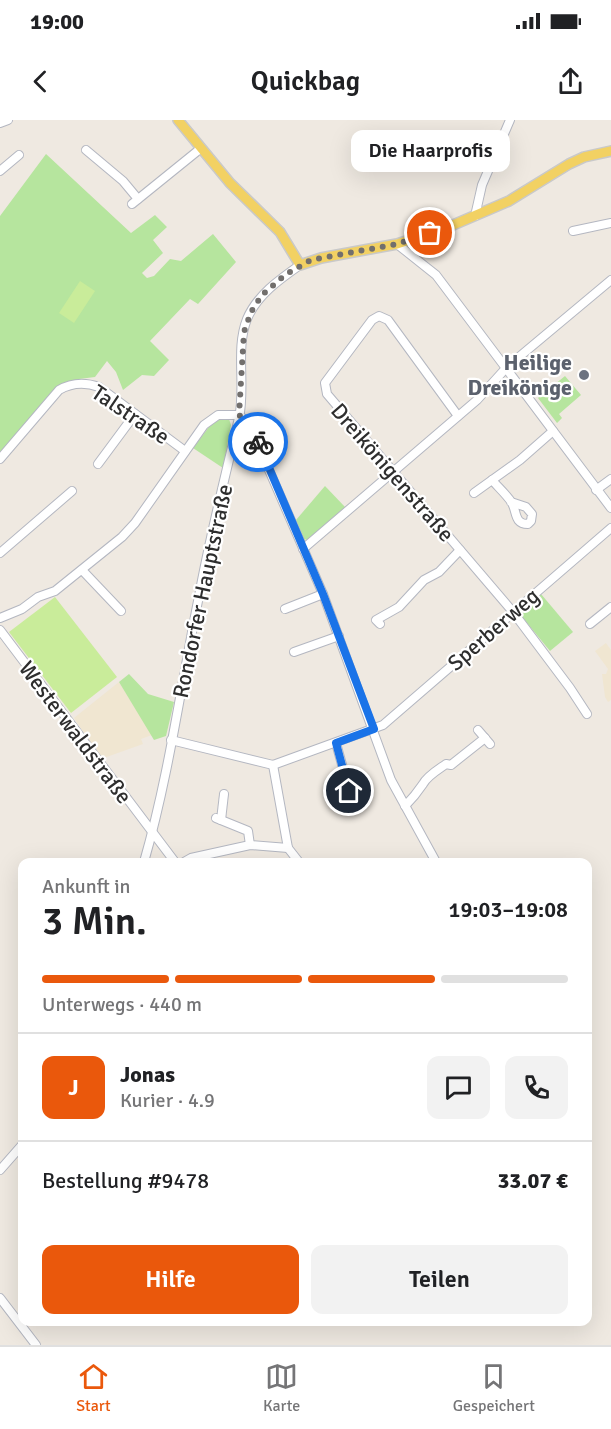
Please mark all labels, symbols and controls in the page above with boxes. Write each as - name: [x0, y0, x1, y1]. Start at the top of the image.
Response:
- text: 19:00: [30, 8, 84, 35]
- icon: back: [24, 65, 57, 98]
- text: Quickbag: [251, 65, 360, 98]
- icon: share: [554, 65, 587, 98]
- callout: Die Haarprofis: [350, 131, 510, 173]
- text: Die Haarprofis: [369, 138, 492, 163]
- pin: [404, 207, 455, 258]
- icon: bag: [413, 216, 446, 249]
- place label: Heilige Dreikönige: [467, 349, 572, 401]
- marker: Heilige Dreikönige: [577, 368, 591, 382]
- street label: Talstraße: [87, 379, 175, 450]
- street label: Dreikönigenstraße: [325, 398, 460, 547]
- courier: [228, 412, 288, 472]
- icon: bike: [242, 426, 275, 459]
- street label: Rondorfer Hauptstraße: [167, 482, 238, 700]
- street label: Sperberweg: [442, 582, 545, 676]
- street label: Westerwaldstraße: [13, 656, 138, 809]
- pin: [323, 765, 374, 816]
- icon: home: [332, 774, 365, 807]
- text: Ankunft in: [42, 874, 130, 899]
- text: 19:03–19:08: [449, 896, 568, 923]
- text: 3 Min.: [42, 897, 147, 945]
- text: Unterwegs · 440 m: [42, 992, 202, 1017]
- button: chat: [427, 1056, 490, 1119]
- button: phone: [505, 1056, 568, 1119]
- text: Jonas: [120, 1061, 175, 1088]
- text: J: [68, 1074, 79, 1101]
- text: Kurier · 4.9: [120, 1088, 215, 1113]
- text: Bestellung #9478: [42, 1167, 209, 1194]
- text: 33.07 €: [497, 1167, 568, 1194]
- button: Hilfe: [42, 1245, 299, 1314]
- button: Teilen: [311, 1245, 568, 1314]
- tab: Start: [76, 1360, 111, 1416]
- tab: Karte: [263, 1360, 300, 1416]
- tab: Gespeichert: [453, 1360, 535, 1416]

